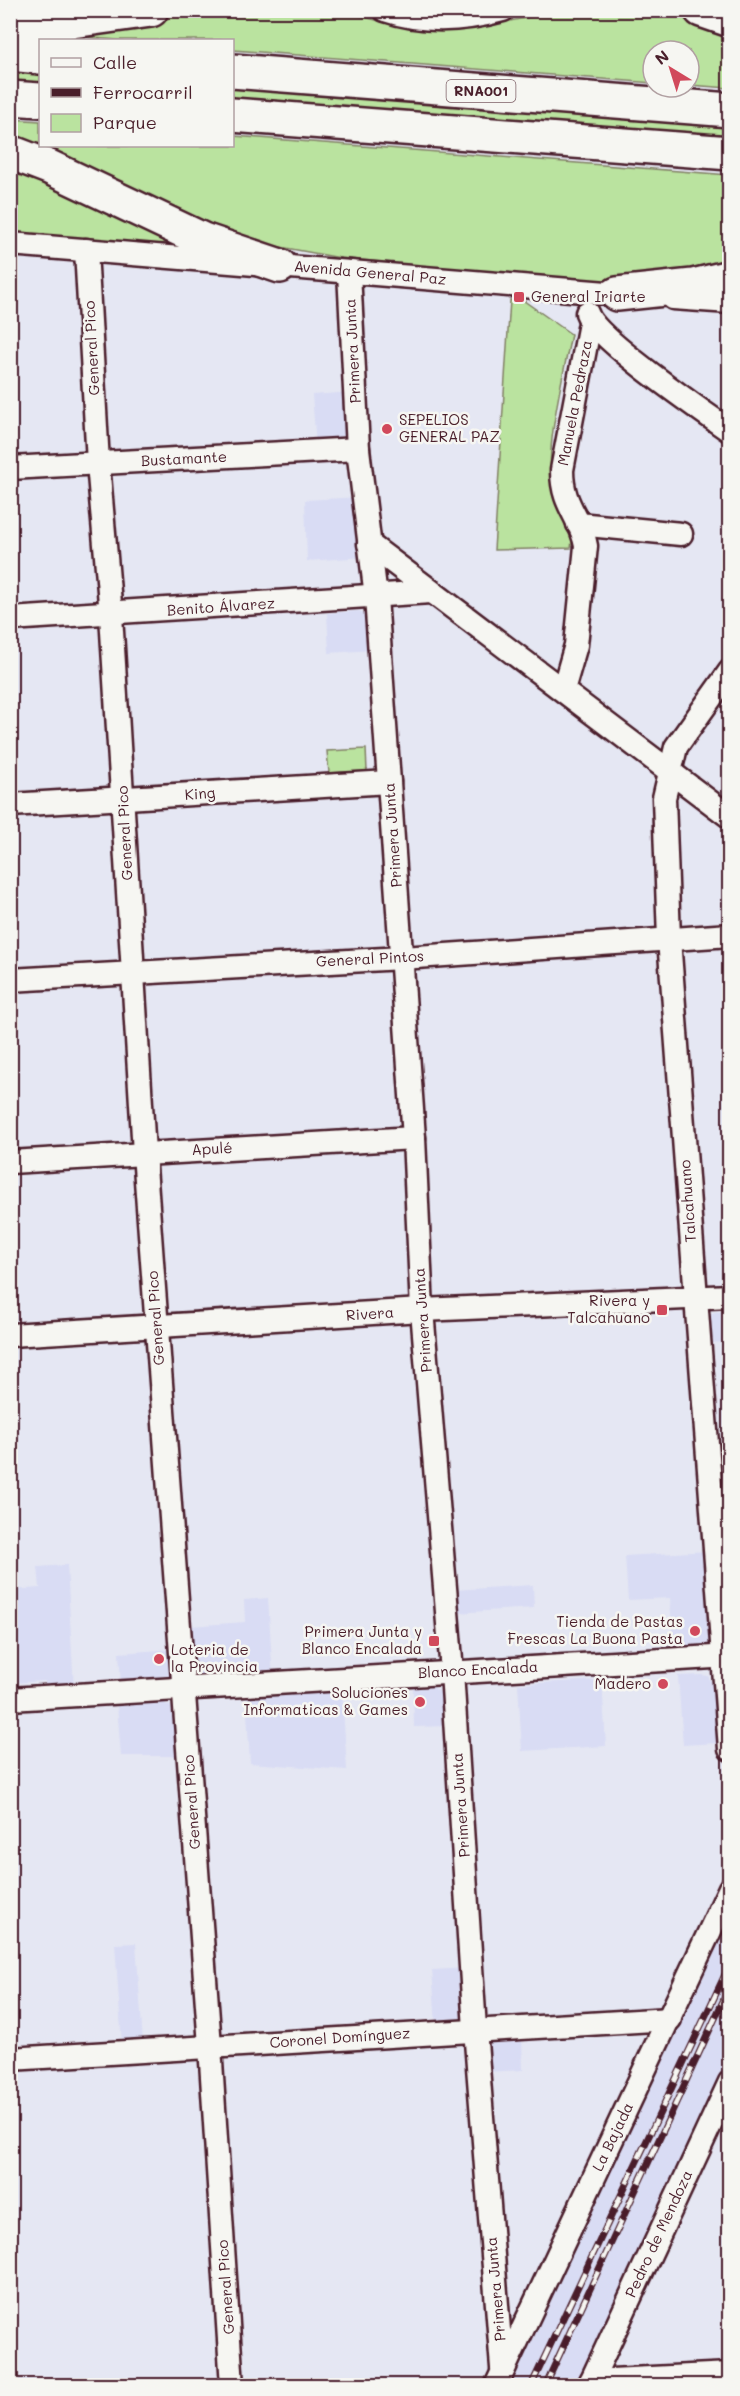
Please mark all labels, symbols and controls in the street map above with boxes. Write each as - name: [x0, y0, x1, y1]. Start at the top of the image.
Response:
- legend: [39, 39, 234, 147]
- north arrow: [641, 39, 701, 99]
- text: N: [650, 45, 673, 69]
- text: Calle: [93, 50, 137, 74]
- text: Ferrocarril: [93, 80, 193, 104]
- road number: RNA001: [446, 80, 516, 102]
- text: Parque: [93, 110, 157, 134]
- street label: Avenida General Paz: [293, 255, 447, 289]
- place label: General Iriarte: [531, 286, 646, 306]
- marker: General Iriarte: [512, 290, 526, 304]
- street label: Primera Junta: [339, 298, 365, 404]
- street label: General Pico: [79, 300, 103, 396]
- street label: Manuela Pedraza: [552, 338, 596, 467]
- place label: SEPELIOS GENERAL PAZ: [399, 409, 500, 446]
- marker: SEPELIOS GENERAL PAZ: [380, 422, 394, 436]
- street label: Bustamante: [140, 446, 228, 470]
- street label: Benito Álvarez: [166, 592, 276, 620]
- street label: King: [184, 782, 216, 804]
- street label: Primera Junta: [378, 782, 406, 888]
- street label: General Pico: [112, 785, 136, 881]
- street label: General Pintos: [315, 945, 425, 971]
- street label: Apulé: [191, 1137, 233, 1159]
- street label: Talcahuano: [674, 1159, 700, 1243]
- street label: Primera Junta: [408, 1267, 436, 1373]
- street label: General Pico: [142, 1270, 168, 1366]
- place label: Rivera y Talcahuano: [567, 1290, 650, 1327]
- street label: Rivera: [345, 1301, 395, 1325]
- marker: Rivera y Talcahuano: [655, 1303, 669, 1317]
- place label: Tienda de Pastas Frescas La Buona Pasta: [508, 1611, 683, 1648]
- place label: Primera Junta y Blanco Encalada: [302, 1621, 422, 1658]
- marker: Tienda de Pastas Frescas La Buona Pasta: [688, 1624, 702, 1638]
- marker: Primera Junta y Blanco Encalada: [427, 1634, 441, 1648]
- place label: Loteria de la Provincia: [171, 1639, 258, 1676]
- marker: Loteria de la Provincia: [152, 1652, 166, 1666]
- street label: Blanco Encalada: [417, 1656, 539, 1682]
- place label: Madero: [594, 1673, 651, 1693]
- marker: Madero: [656, 1677, 670, 1691]
- place label: Soluciones Informaticas & Games: [243, 1682, 408, 1719]
- marker: Soluciones Informaticas & Games: [413, 1695, 427, 1709]
- street label: Primera Junta: [446, 1752, 474, 1858]
- street label: General Pico: [178, 1754, 204, 1850]
- street label: Coronel Domínguez: [269, 2022, 411, 2052]
- street label: La Bajada: [587, 2099, 637, 2174]
- street label: Pedro de Mendoza: [620, 2167, 696, 2301]
- street label: Primera Junta: [480, 2236, 510, 2342]
- street label: General Pico: [212, 2239, 238, 2335]

